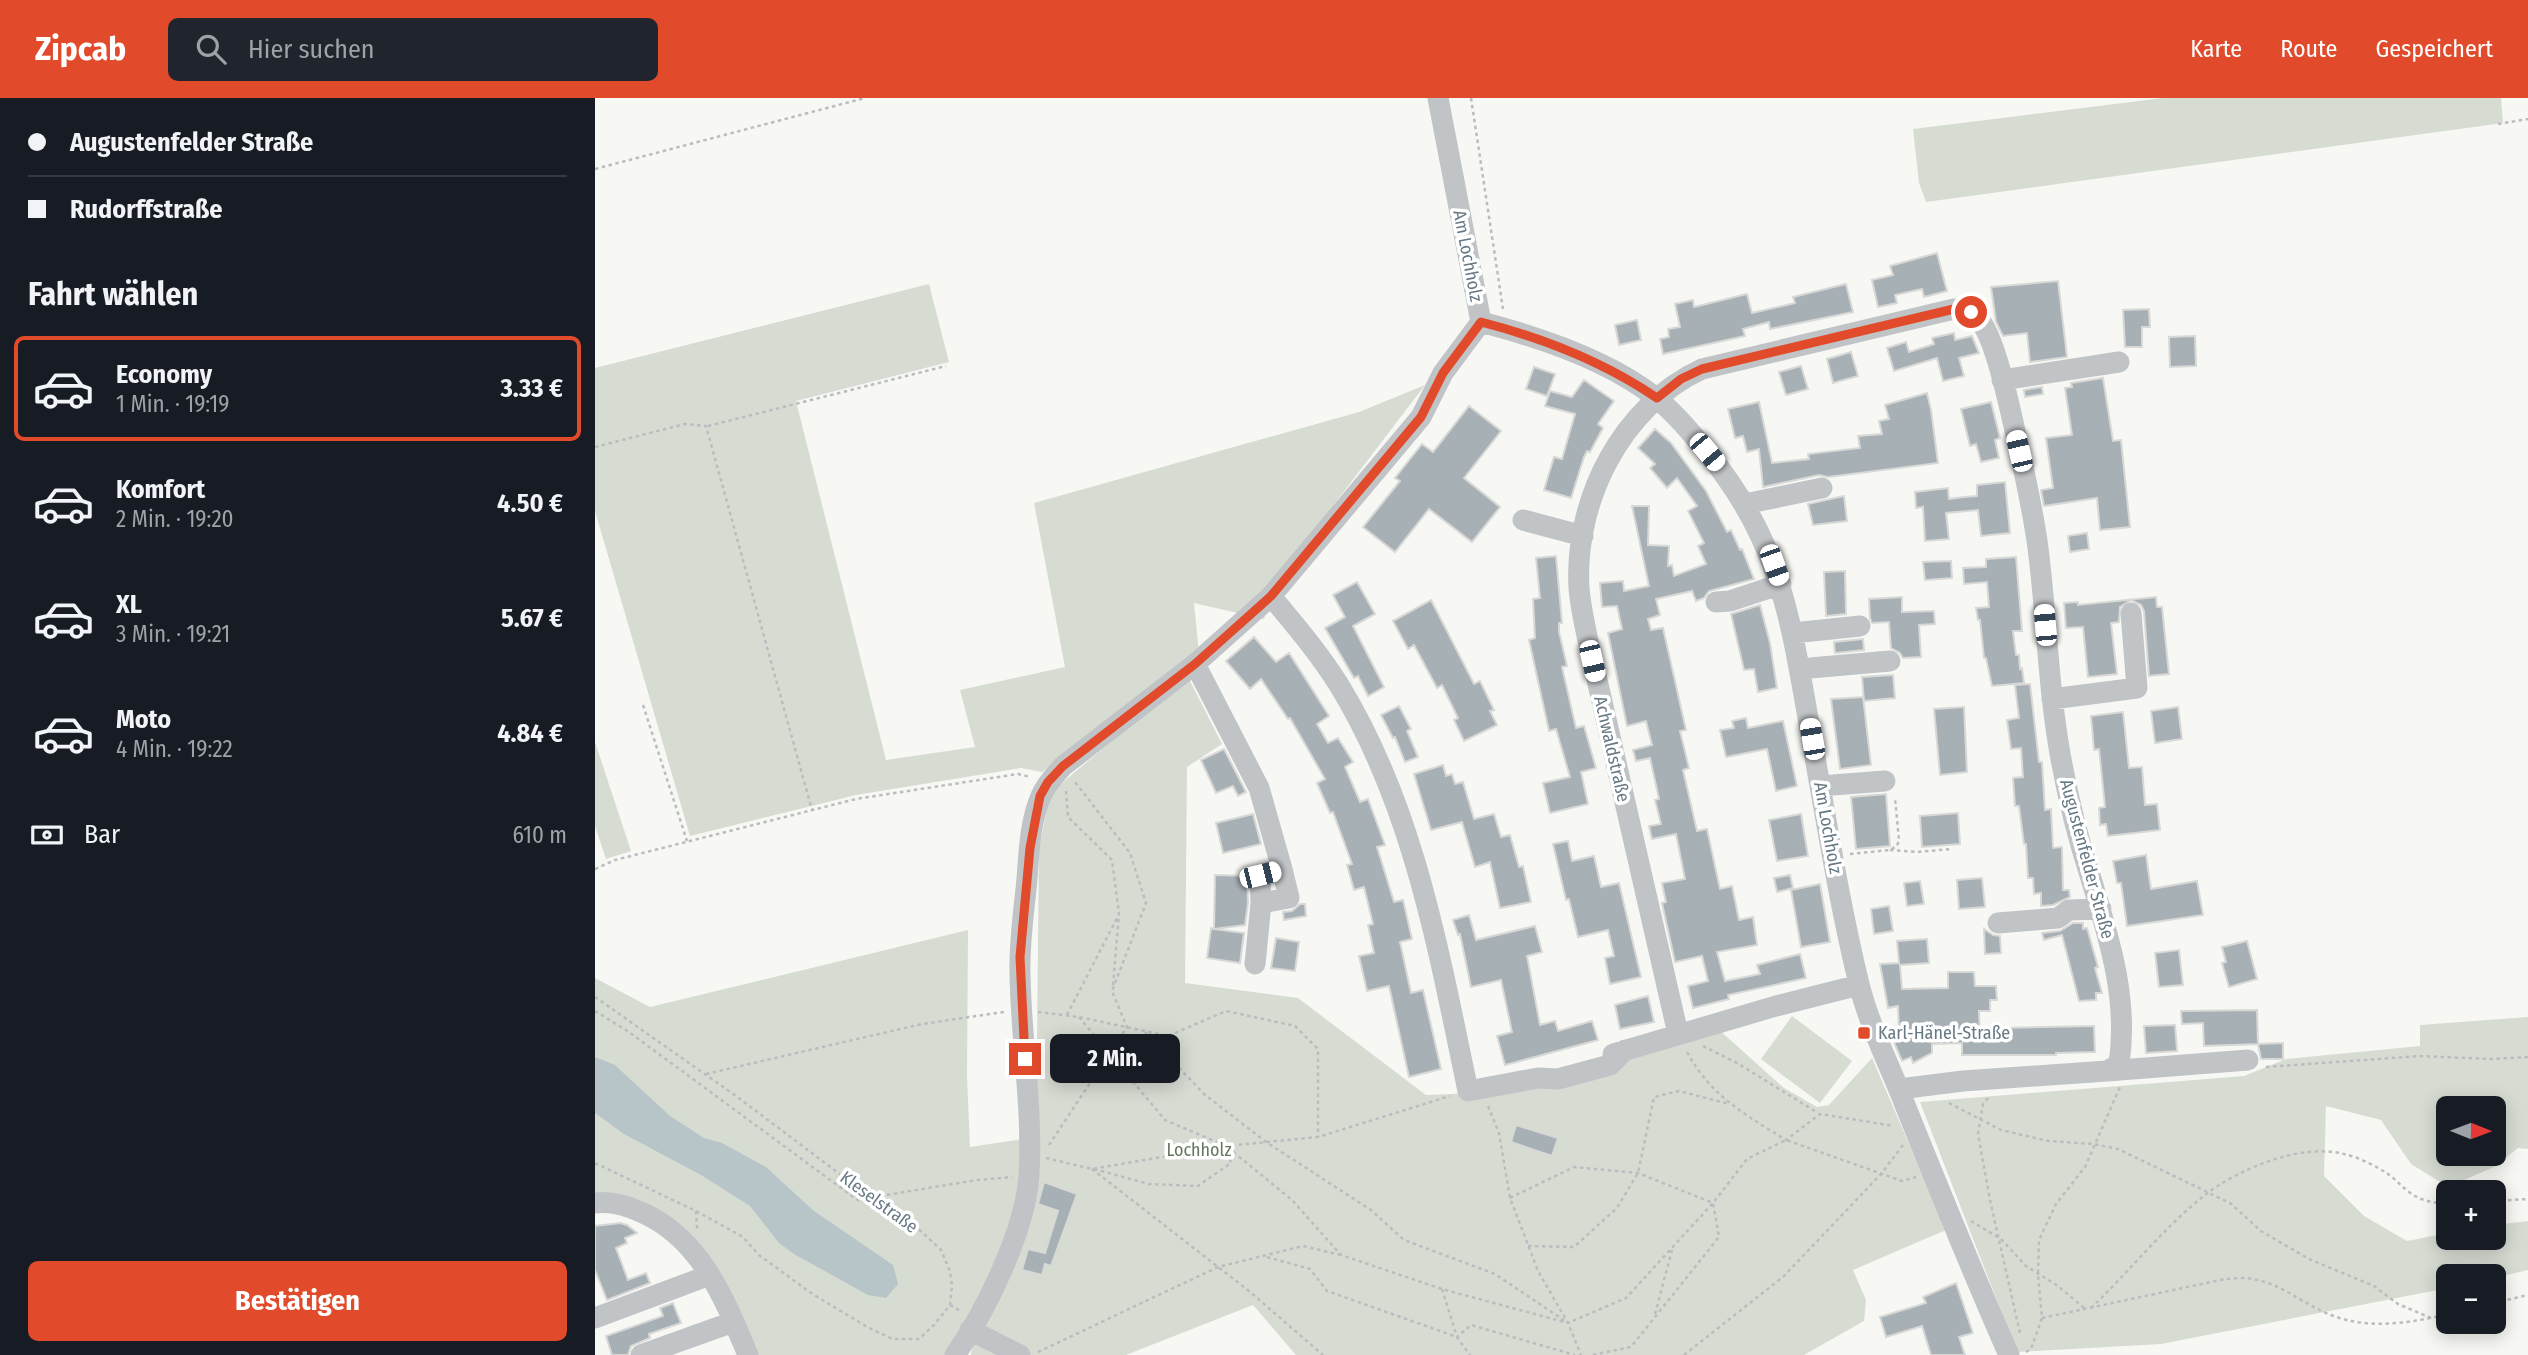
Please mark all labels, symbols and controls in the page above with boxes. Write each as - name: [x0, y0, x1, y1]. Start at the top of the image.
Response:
- search box: [168, 18, 658, 81]
- text: Zipcab: [35, 29, 126, 69]
- icon: search: [192, 30, 230, 68]
- text: Hier suchen: [248, 34, 375, 65]
- text: Karte: [2190, 35, 2242, 63]
- text: Route: [2280, 35, 2337, 63]
- text: Gespeichert: [2375, 35, 2493, 63]
- text: Augustenfelder Straße: [70, 127, 313, 158]
- text: Rudorffstraße: [70, 194, 222, 225]
- street label: Am Lochholz: [1448, 208, 1488, 304]
- text: Fahrt wählen: [28, 275, 198, 313]
- route start: [1955, 296, 1987, 328]
- icon: car: [32, 357, 95, 420]
- text: Economy: [116, 359, 212, 390]
- text: 3.33 €: [500, 373, 563, 404]
- text: 1 Min. · 19:19: [116, 390, 229, 418]
- car: [2005, 428, 2034, 474]
- car: [1686, 429, 1729, 475]
- icon: car: [32, 472, 95, 535]
- text: Komfort: [116, 474, 205, 505]
- text: 4.50 €: [497, 488, 563, 519]
- text: 2 Min. · 19:20: [116, 505, 234, 533]
- car: [1757, 542, 1792, 588]
- icon: car: [32, 587, 95, 650]
- text: XL: [116, 589, 142, 620]
- text: 5.67 €: [501, 603, 563, 634]
- car: [2033, 603, 2058, 647]
- text: 3 Min. · 19:21: [116, 620, 230, 648]
- car: [1578, 638, 1607, 684]
- street label: Achwaldstraße: [1589, 694, 1635, 804]
- icon: car: [32, 702, 95, 765]
- text: Moto: [116, 704, 171, 735]
- car: [1799, 716, 1826, 762]
- text: 4.84 €: [497, 718, 563, 749]
- text: 4 Min. · 19:22: [116, 735, 233, 763]
- street label: Augustenfelder Straße: [2055, 777, 2119, 941]
- street label: Am Lochholz: [1809, 780, 1847, 876]
- icon: cash: [28, 816, 66, 854]
- text: Bar: [84, 819, 120, 850]
- text: 610 m: [513, 821, 567, 849]
- car: [1238, 860, 1283, 890]
- place label: Karl-Hänel-Straße: [1878, 1022, 2010, 1044]
- marker: Karl-Hänel-Straße: [1856, 1025, 1872, 1041]
- callout: 2 Min.: [1049, 1034, 1179, 1084]
- route end: [1009, 1043, 1041, 1075]
- text: 2 Min.: [1087, 1044, 1143, 1072]
- north arrow: [2436, 1096, 2506, 1166]
- map controls: [2436, 1096, 2506, 1334]
- park label: Lochholz: [1166, 1139, 1232, 1161]
- street label: Kleselstraße: [836, 1166, 922, 1238]
- button: +: [2436, 1180, 2506, 1250]
- button: Bestätigen: [28, 1261, 567, 1341]
- button: −: [2436, 1264, 2506, 1334]

